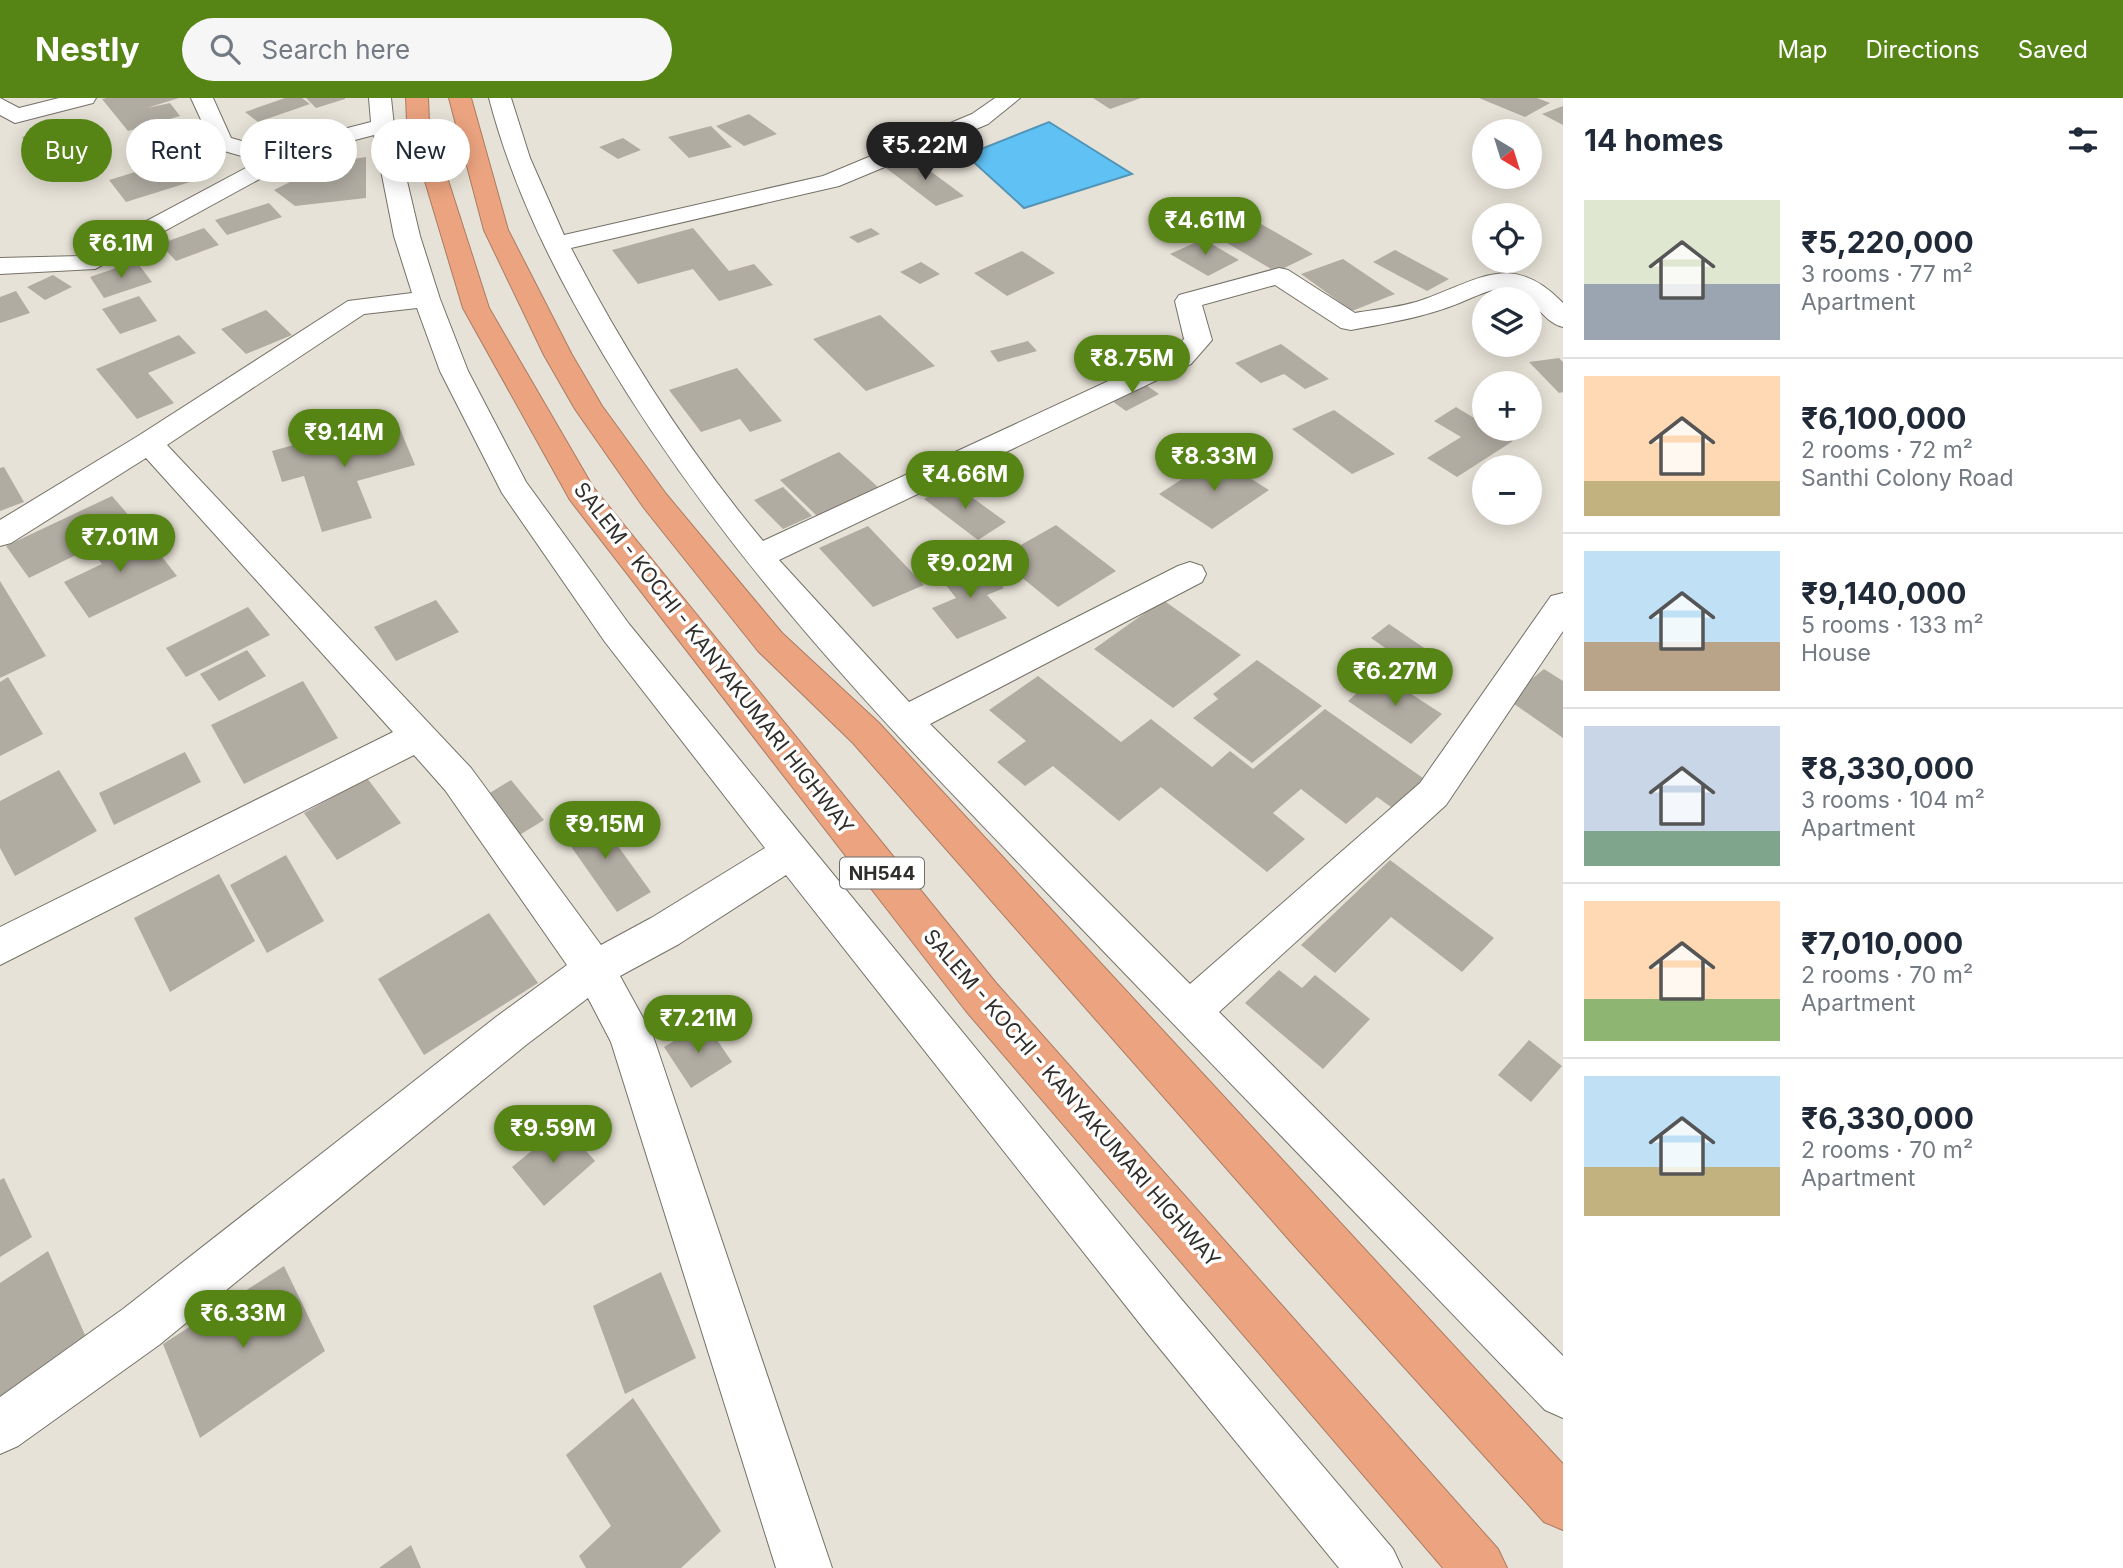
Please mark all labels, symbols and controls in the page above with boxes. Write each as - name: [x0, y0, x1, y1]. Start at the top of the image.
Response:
- search box: [182, 18, 672, 81]
- text: Nestly: [35, 29, 140, 69]
- icon: search: [206, 30, 244, 68]
- text: Search here: [262, 34, 410, 65]
- text: Map: [1778, 35, 1827, 64]
- text: Directions: [1865, 35, 1980, 64]
- text: Saved: [2018, 35, 2088, 64]
- chip: Buy: [21, 119, 112, 182]
- chip: Rent: [126, 119, 226, 182]
- chip: Filters: [240, 119, 357, 182]
- chip: New: [371, 119, 470, 182]
- north arrow: [1472, 119, 1542, 189]
- map controls: [1472, 119, 1542, 525]
- icon: filters: [2064, 121, 2102, 159]
- pin: ₹5.22M: [868, 122, 982, 182]
- text: 14 homes: [1584, 122, 1723, 158]
- text: ₹5.22M: [882, 131, 968, 159]
- pin: ₹4.61M: [1148, 198, 1262, 257]
- button: locate: [1472, 203, 1542, 273]
- text: ₹4.61M: [1164, 206, 1246, 234]
- pin: ₹6.1M: [72, 220, 170, 280]
- text: ₹5,220,000: [1801, 224, 1974, 260]
- icon: home: [1640, 228, 1724, 312]
- text: ₹6.1M: [89, 229, 153, 257]
- text: 3 rooms · 77 m²: [1801, 260, 1973, 288]
- button: layers: [1472, 287, 1542, 357]
- text: Apartment: [1801, 288, 1915, 316]
- pin: ₹8.75M: [1075, 336, 1189, 395]
- text: ₹8.75M: [1090, 344, 1174, 372]
- button: +: [1472, 371, 1542, 441]
- text: ₹6,100,000: [1801, 400, 1966, 436]
- icon: home: [1640, 404, 1724, 488]
- pin: ₹9.14M: [287, 410, 401, 469]
- text: ₹9.14M: [304, 418, 384, 446]
- pin: ₹8.33M: [1157, 434, 1271, 493]
- text: 2 rooms · 72 m²: [1801, 436, 1973, 464]
- text: ₹8.33M: [1171, 442, 1257, 470]
- pin: ₹4.66M: [908, 452, 1022, 511]
- button: −: [1472, 455, 1542, 525]
- text: ₹4.66M: [922, 460, 1008, 488]
- text: Santhi Colony Road: [1801, 464, 2014, 492]
- street label: SALEM - KOCHI - KANYAKUMARI HIGHWAY: [569, 477, 859, 839]
- pin: ₹7.01M: [63, 514, 177, 574]
- text: ₹7.01M: [81, 523, 159, 551]
- pin: ₹9.02M: [913, 540, 1027, 600]
- text: ₹9.02M: [927, 549, 1013, 577]
- text: ₹9,140,000: [1801, 575, 1966, 611]
- icon: home: [1640, 579, 1724, 663]
- text: 5 rooms · 133 m²: [1801, 611, 1984, 639]
- text: House: [1801, 639, 1871, 667]
- pin: ₹6.27M: [1338, 648, 1452, 708]
- text: ₹6.27M: [1353, 657, 1437, 685]
- text: ₹8,330,000: [1801, 750, 1974, 786]
- icon: home: [1640, 754, 1724, 838]
- text: 3 rooms · 104 m²: [1801, 786, 1985, 814]
- pin: ₹9.15M: [548, 802, 662, 861]
- text: ₹9.15M: [565, 810, 645, 838]
- text: Apartment: [1801, 814, 1915, 842]
- road number: NH544: [840, 858, 924, 888]
- street label: SALEM - KOCHI - KANYAKUMARI HIGHWAY: [918, 924, 1226, 1272]
- text: ₹7,010,000: [1801, 925, 1963, 961]
- icon: home: [1640, 929, 1724, 1013]
- text: 2 rooms · 70 m²: [1801, 961, 1973, 989]
- text: Apartment: [1801, 989, 1915, 1017]
- pin: ₹7.21M: [641, 996, 755, 1055]
- text: ₹7.21M: [659, 1004, 737, 1032]
- text: ₹6,330,000: [1801, 1100, 1974, 1136]
- icon: home: [1640, 1104, 1724, 1188]
- pin: ₹9.59M: [496, 1105, 610, 1165]
- text: ₹9.59M: [510, 1114, 596, 1142]
- text: 2 rooms · 70 m²: [1801, 1136, 1973, 1164]
- text: Apartment: [1801, 1164, 1915, 1192]
- pin: ₹6.33M: [186, 1290, 300, 1350]
- text: ₹6.33M: [200, 1299, 286, 1327]

